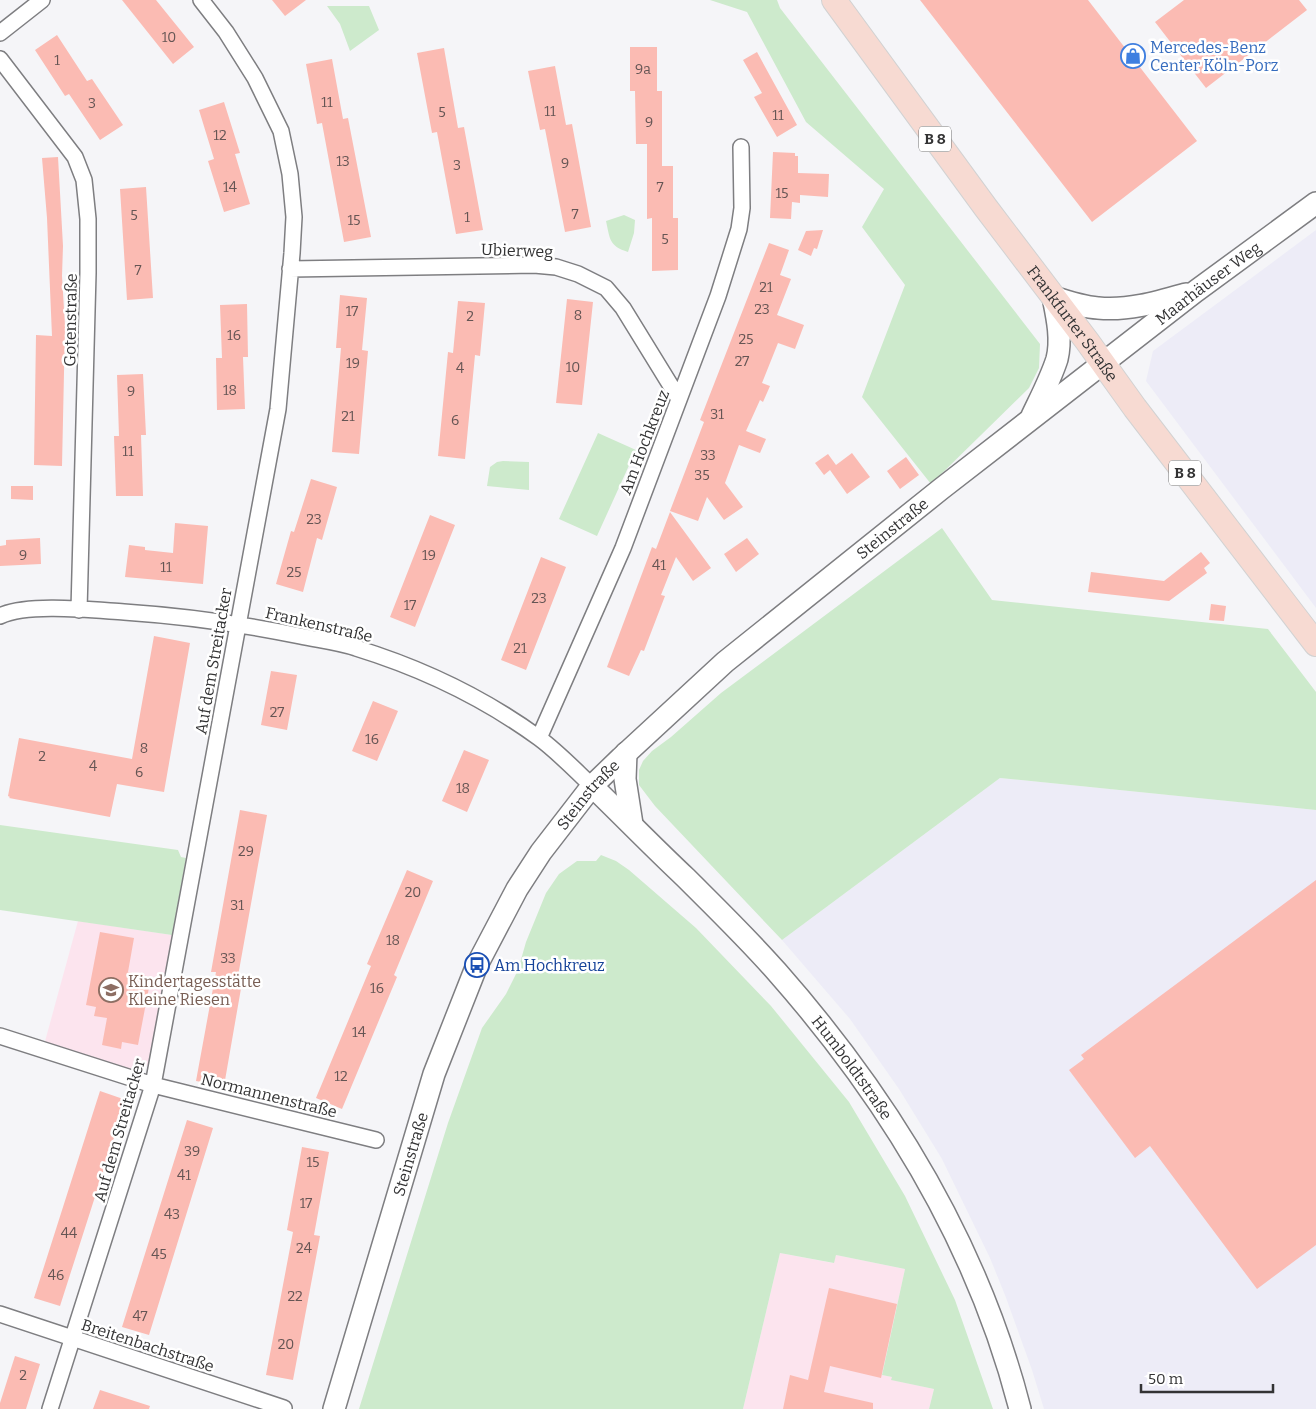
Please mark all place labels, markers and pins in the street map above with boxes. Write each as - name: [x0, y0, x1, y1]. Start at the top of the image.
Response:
- place label: Mercedes-Benz Center Köln-Porz: [1150, 38, 1279, 75]
- shop icon: Mercedes-Benz Center Köln-Porz: [1120, 43, 1146, 69]
- bus stop icon: Am Hochkreuz: [464, 952, 490, 978]
- place label: Am Hochkreuz: [494, 956, 605, 975]
- place label: Kindertagesstätte Kleine Riesen: [128, 972, 261, 1009]
- school or university icon: Kindertagesstätte Kleine Riesen: [98, 977, 124, 1003]

